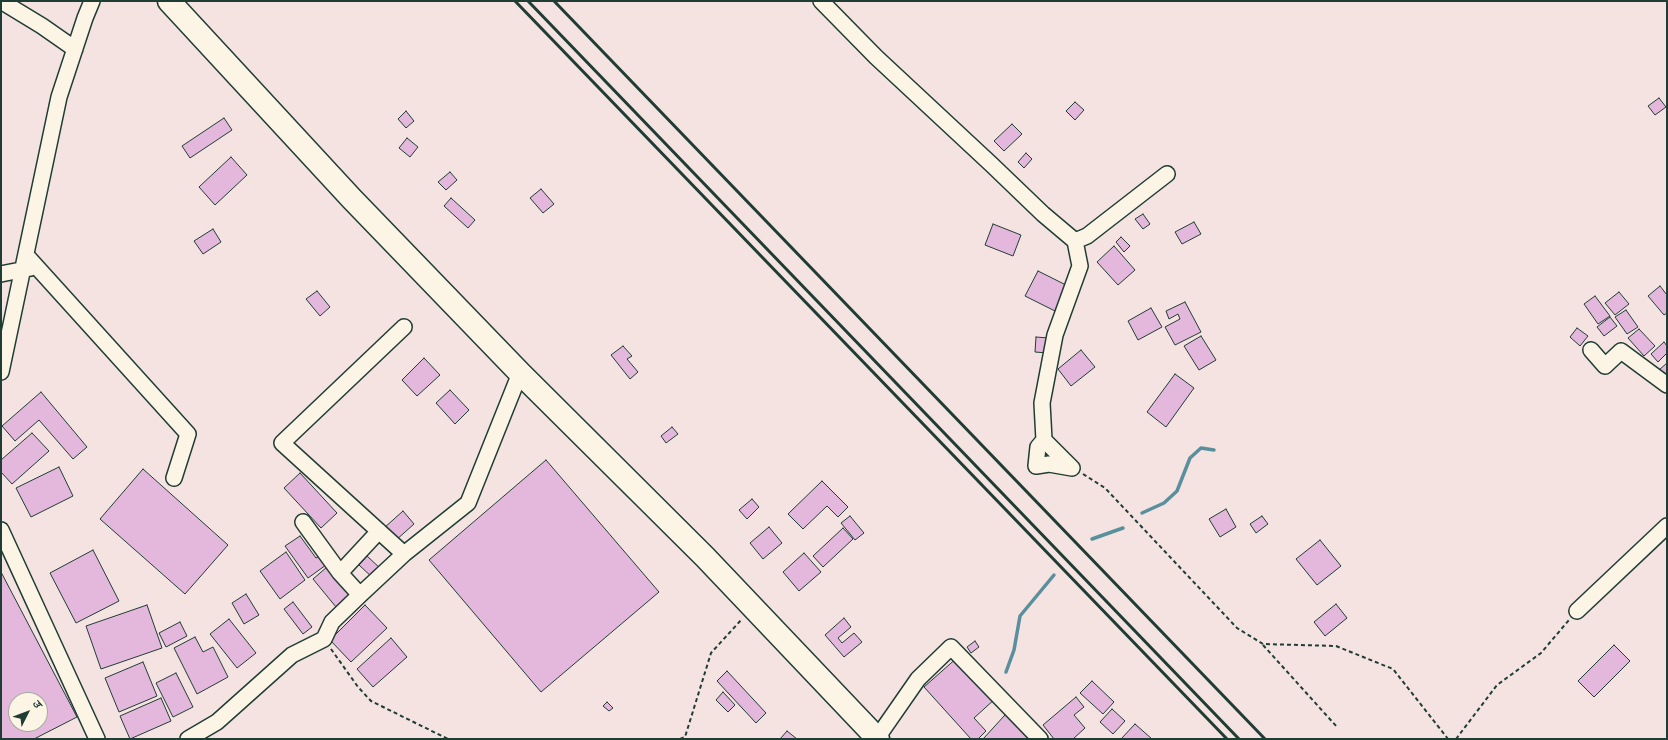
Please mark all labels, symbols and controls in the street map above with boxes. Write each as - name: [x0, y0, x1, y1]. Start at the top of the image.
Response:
- north arrow: [8, 692, 48, 732]
- text: उ: [27, 696, 45, 713]

